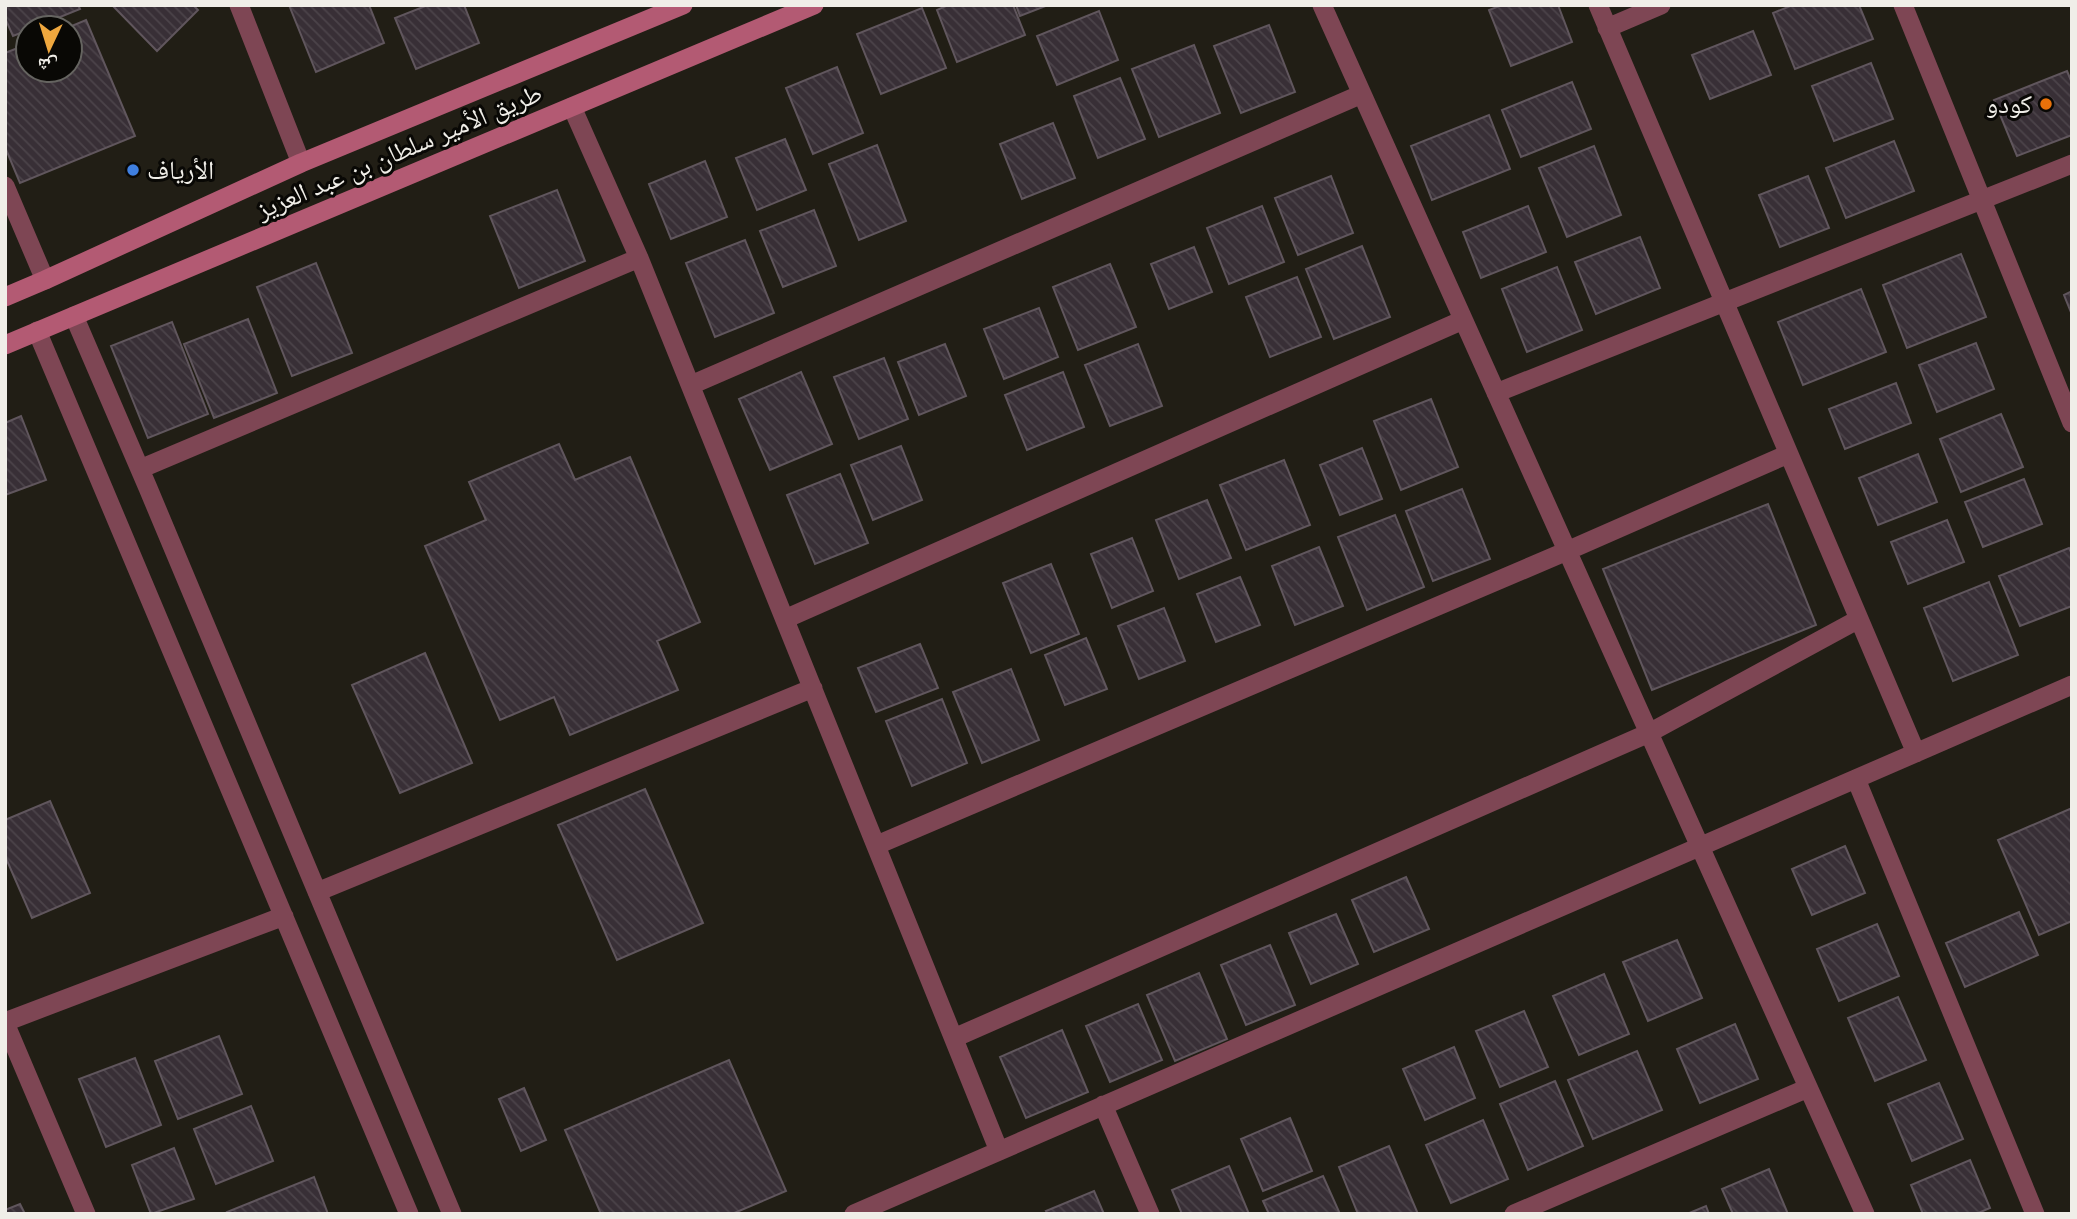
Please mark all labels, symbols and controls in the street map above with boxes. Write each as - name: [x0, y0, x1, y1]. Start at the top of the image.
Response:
- north arrow: [14, 14, 84, 84]
- text: ش: [37, 52, 59, 79]
- street label: طريق الأمير سلطان بن عبد العزيز: [250, 75, 547, 227]
- place label: كودو: [1986, 87, 2032, 121]
- marker: كودو: [2038, 96, 2054, 112]
- place label: الأرياف: [147, 153, 214, 187]
- marker: الأرياف: [125, 162, 141, 178]

